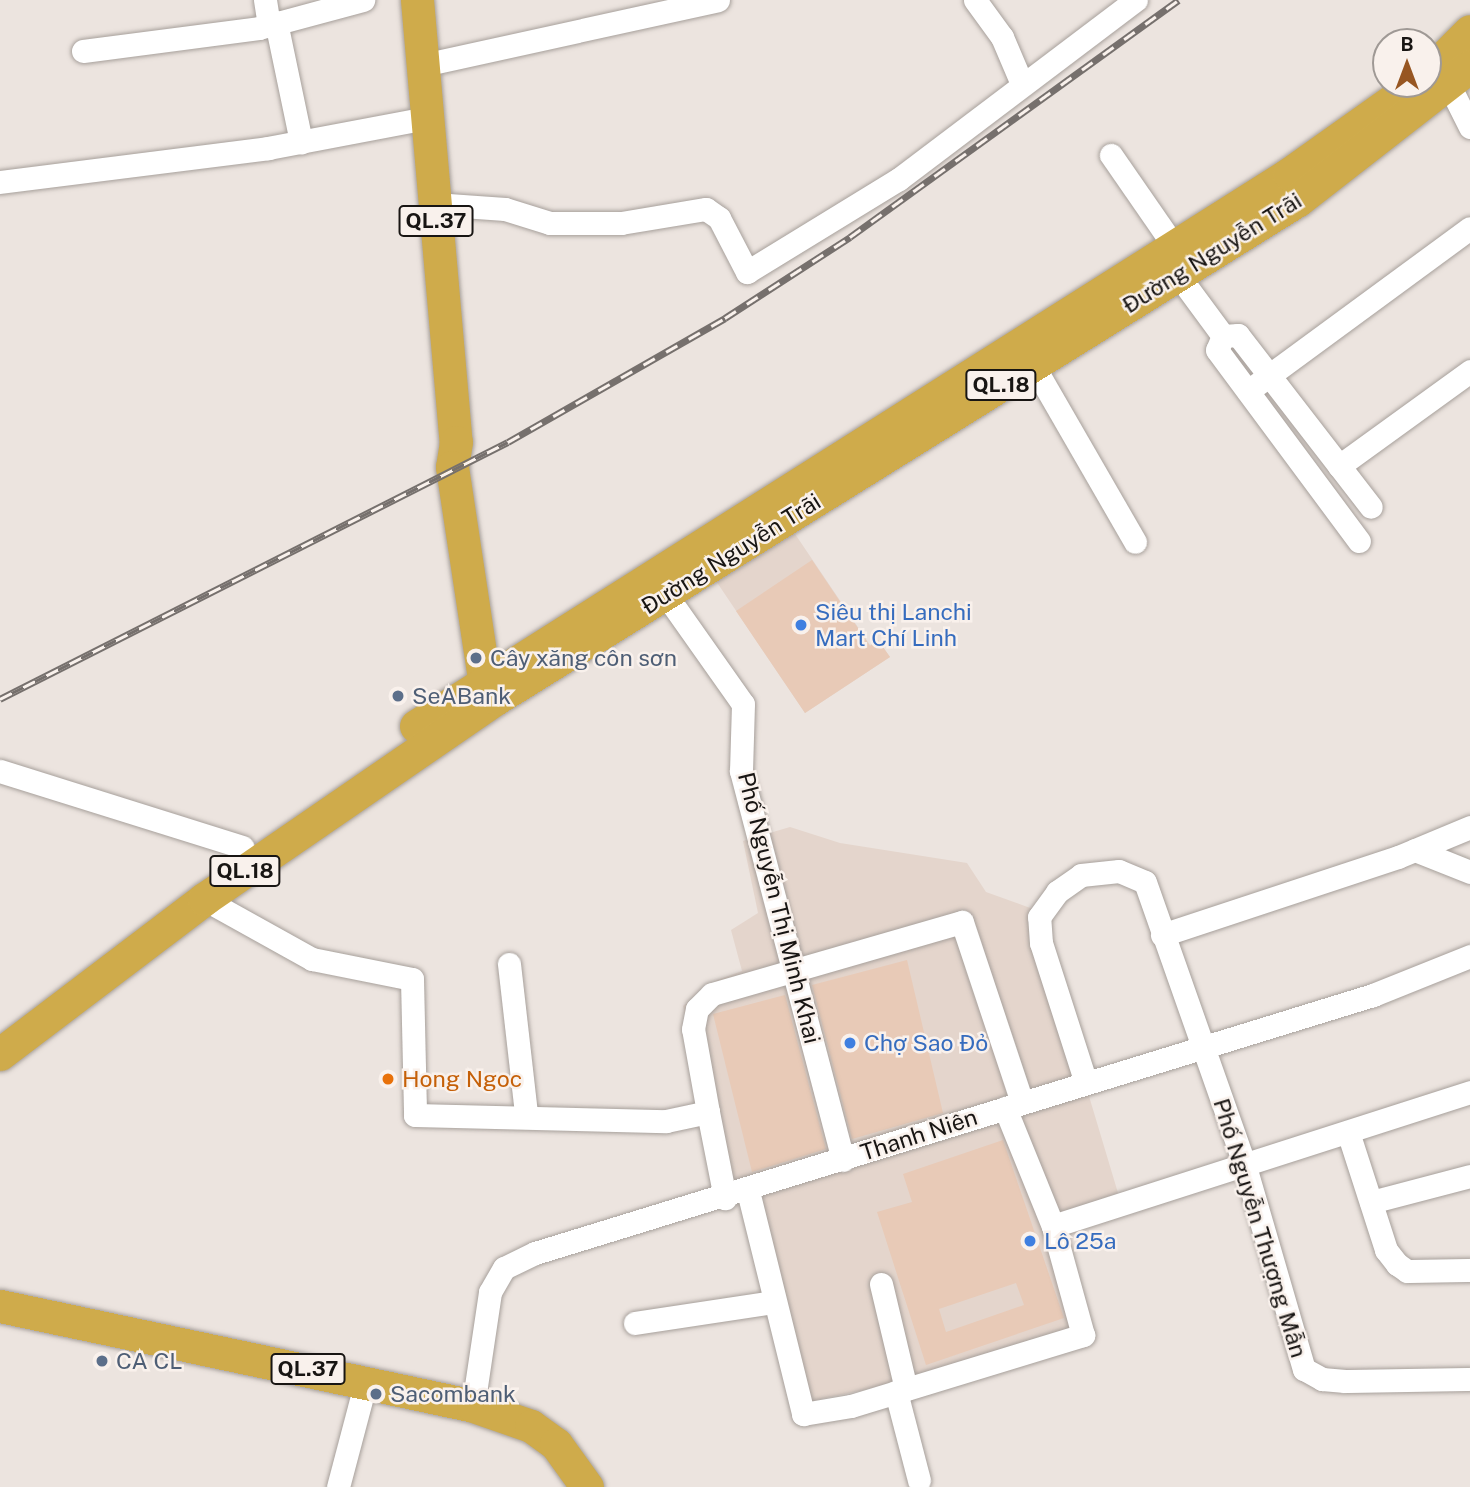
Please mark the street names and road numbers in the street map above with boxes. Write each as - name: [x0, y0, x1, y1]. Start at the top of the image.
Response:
- street label: Đường Nguyễn Trãi: [1117, 187, 1307, 319]
- road number: QL.37: [398, 204, 474, 238]
- road number: QL.18: [964, 368, 1038, 402]
- street label: Đường Nguyễn Trãi: [636, 488, 826, 620]
- street label: Phố Nguyễn Thị Minh Khai: [732, 769, 826, 1047]
- road number: QL.18: [208, 854, 282, 888]
- street label: Phố Nguyễn Thượng Mẫn: [1207, 1095, 1313, 1361]
- street label: Thanh Niên: [857, 1103, 981, 1167]
- road number: QL.37: [270, 1352, 346, 1386]

